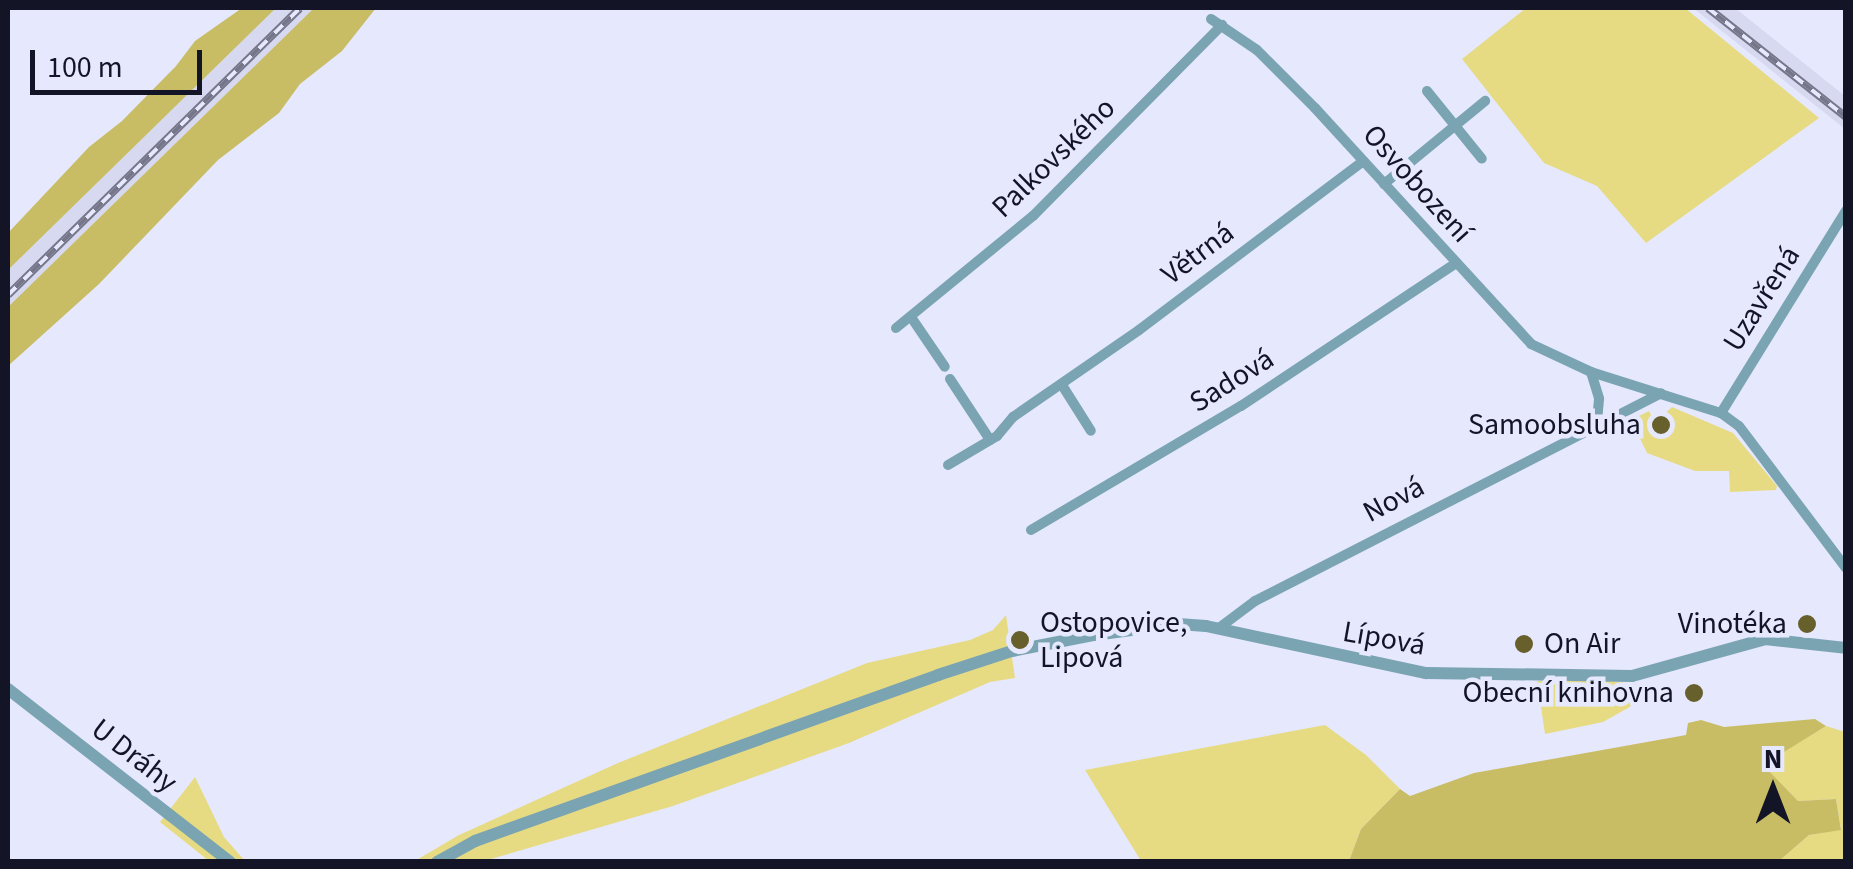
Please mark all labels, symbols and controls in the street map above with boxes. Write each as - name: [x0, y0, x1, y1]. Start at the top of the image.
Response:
- scale bar: [35, 30, 208, 92]
- text: 100 m: [47, 46, 123, 89]
- street label: Palkovského: [985, 90, 1123, 226]
- street label: Osvobození: [1355, 118, 1479, 250]
- street label: Větrná: [1155, 215, 1241, 293]
- street label: Uzavřená: [1716, 240, 1808, 358]
- street label: Sadová: [1183, 341, 1281, 421]
- place label: Samoobsluha: [1468, 407, 1641, 443]
- marker: Samoobsluha: [1650, 414, 1672, 436]
- street label: Nová: [1357, 469, 1431, 531]
- place label: Ostopovice, Lipová: [1040, 605, 1187, 676]
- place label: Vinotéka: [1678, 606, 1787, 642]
- marker: Vinotéka: [1796, 613, 1818, 635]
- street label: Lípová: [1340, 614, 1428, 664]
- place label: On Air: [1544, 626, 1620, 662]
- marker: Ostopovice, Lipová: [1009, 629, 1031, 651]
- marker: On Air: [1513, 633, 1535, 655]
- place label: Obecní knihovna: [1462, 675, 1674, 711]
- marker: Obecní knihovna: [1683, 682, 1705, 704]
- street label: U Dráhy: [84, 711, 184, 801]
- north arrow: [1723, 739, 1823, 839]
- text: N: [1764, 739, 1782, 779]

